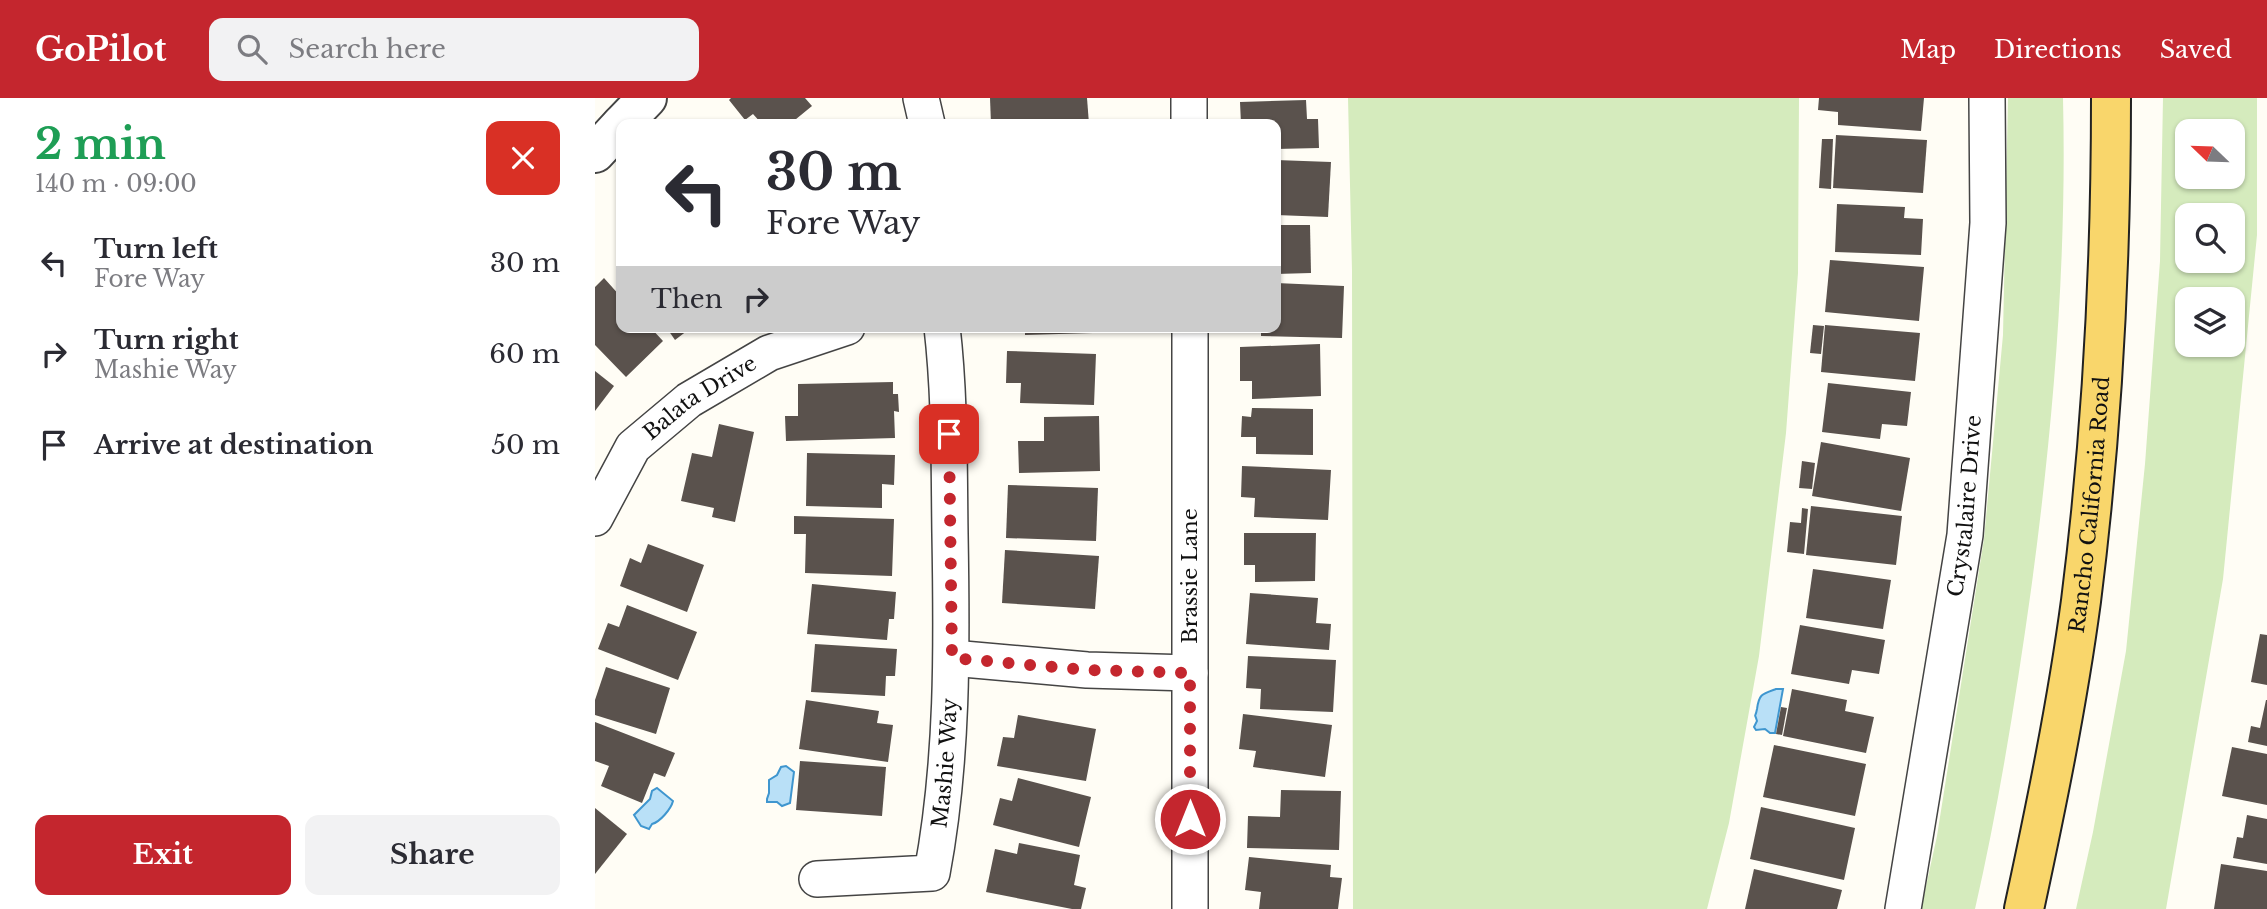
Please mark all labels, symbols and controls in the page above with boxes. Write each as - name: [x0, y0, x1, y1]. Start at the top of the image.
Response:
- search box: [209, 18, 699, 81]
- text: GoPilot: [35, 29, 167, 70]
- icon: search: [233, 30, 271, 68]
- text: Search here: [289, 33, 446, 65]
- text: Map: [1900, 35, 1956, 64]
- text: Directions: [1994, 35, 2122, 64]
- text: Saved: [2160, 35, 2232, 64]
- text: 2 min: [35, 118, 166, 170]
- north arrow: [2175, 119, 2245, 189]
- map controls: [2175, 119, 2245, 357]
- button: close: [486, 121, 560, 195]
- text: 30 m: [766, 142, 901, 203]
- icon: left: [651, 147, 742, 238]
- text: 140 m · 09:00: [35, 170, 197, 198]
- text: Fore Way: [766, 203, 921, 243]
- button: search: [2175, 203, 2245, 273]
- text: Turn left: [94, 233, 218, 265]
- icon: left: [35, 244, 73, 282]
- text: 30 m: [490, 247, 560, 279]
- text: Fore Way: [94, 265, 205, 293]
- icon: right: [737, 280, 775, 318]
- text: Then: [651, 283, 723, 315]
- button: layers: [2175, 287, 2245, 357]
- text: Turn right: [94, 324, 239, 356]
- icon: right: [35, 335, 73, 373]
- text: 60 m: [489, 338, 560, 370]
- street label: Balata Drive: [638, 350, 761, 446]
- text: Mashie Way: [94, 356, 237, 384]
- street label: Rancho California Road: [2064, 376, 2115, 635]
- pin: [919, 404, 979, 464]
- street label: Crystalaire Drive: [1942, 414, 1987, 599]
- icon: arrive: [930, 415, 968, 453]
- icon: arrive: [35, 426, 73, 464]
- text: Arrive at destination: [94, 429, 374, 461]
- text: 50 m: [491, 429, 560, 461]
- street label: Brassie Lane: [1177, 508, 1203, 644]
- street label: Mashie Way: [926, 697, 963, 830]
- position arrow: [1153, 782, 1227, 856]
- button: Exit: [35, 815, 291, 895]
- button: Share: [305, 815, 560, 895]

